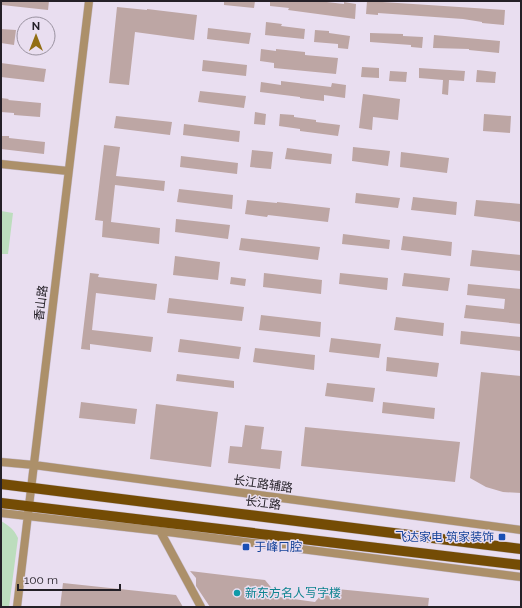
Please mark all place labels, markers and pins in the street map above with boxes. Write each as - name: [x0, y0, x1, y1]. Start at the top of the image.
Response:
- place label: 飞达家电 筑家装饰: [395, 530, 494, 544]
- marker: 飞达家电 筑家装饰: [497, 532, 507, 542]
- place label: 于峰口腔: [254, 540, 302, 554]
- marker: 于峰口腔: [241, 542, 251, 552]
- place label: 新东方名人写字楼: [245, 586, 341, 600]
- marker: 新东方名人写字楼: [232, 588, 242, 598]

